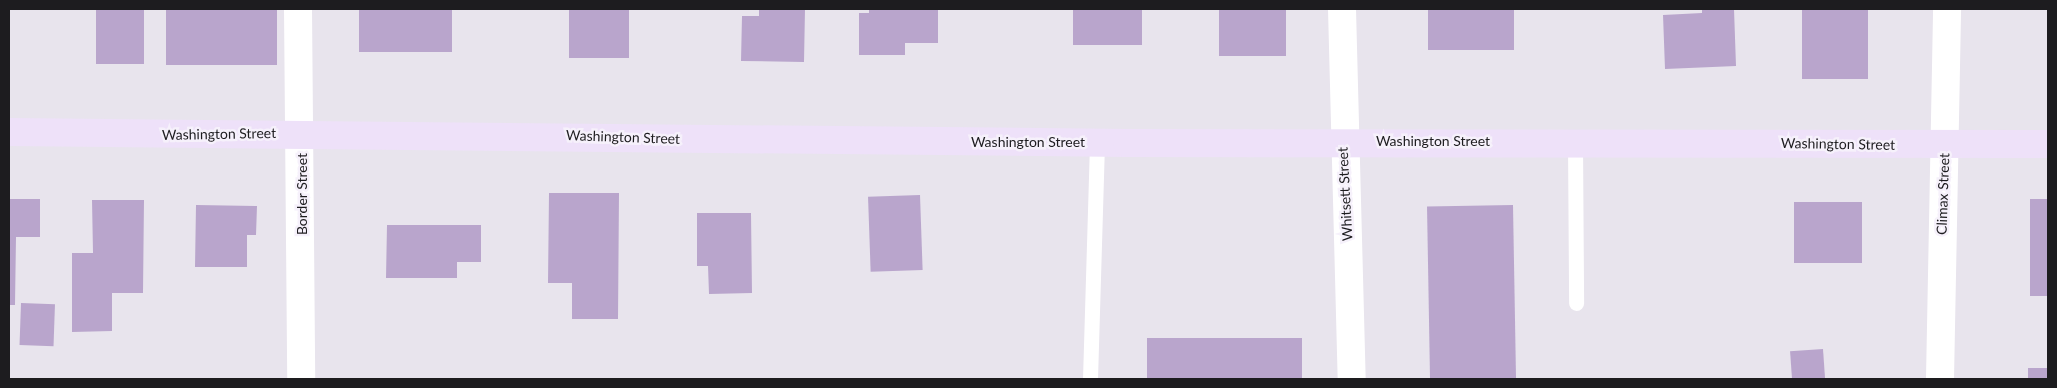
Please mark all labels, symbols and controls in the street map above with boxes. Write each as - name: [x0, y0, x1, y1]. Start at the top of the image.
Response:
- street label: Washington Street: [162, 125, 276, 143]
- street label: Washington Street: [566, 127, 680, 147]
- street label: Washington Street: [1376, 133, 1490, 149]
- street label: Washington Street: [971, 134, 1085, 150]
- street label: Washington Street: [1781, 135, 1895, 153]
- street label: Whitsett Street: [1334, 147, 1356, 241]
- street label: Border Street: [294, 153, 310, 235]
- street label: Climax Street: [1933, 153, 1953, 235]

